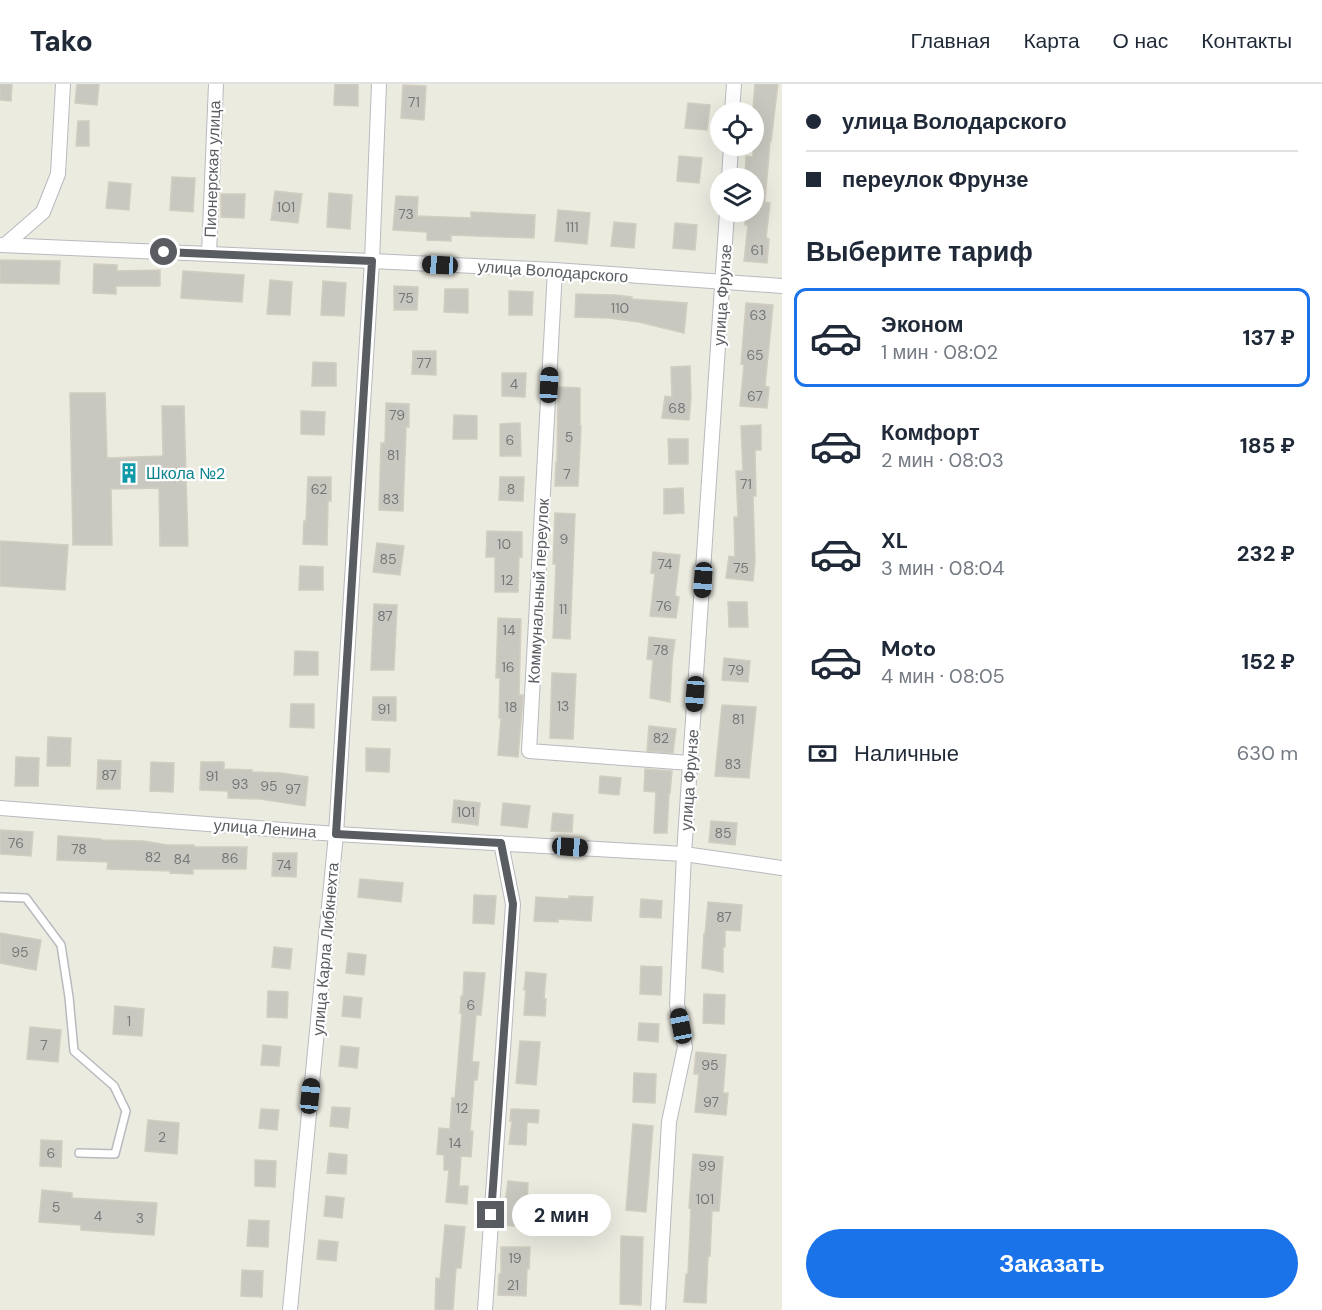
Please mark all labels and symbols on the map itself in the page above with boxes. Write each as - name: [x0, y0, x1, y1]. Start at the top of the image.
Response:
- house number: 71: [408, 93, 420, 111]
- street label: Пионерская улица: [200, 100, 225, 238]
- house number: 101: [277, 198, 295, 216]
- house number: 73: [398, 205, 414, 223]
- house number: 111: [565, 218, 579, 236]
- route start: [150, 238, 177, 265]
- house number: 61: [750, 241, 764, 259]
- street label: улица Фрунзе: [708, 243, 737, 347]
- car: [422, 255, 458, 275]
- street label: улица Володарского: [477, 256, 629, 287]
- house number: 75: [398, 289, 414, 307]
- house number: 110: [611, 299, 629, 317]
- house number: 63: [749, 306, 767, 324]
- house number: 65: [746, 346, 764, 364]
- house number: 77: [417, 354, 431, 372]
- car: [539, 367, 559, 403]
- house number: 4: [510, 375, 519, 393]
- house number: 67: [747, 387, 763, 405]
- house number: 68: [668, 399, 686, 417]
- house number: 79: [389, 406, 405, 424]
- house number: 5: [565, 428, 573, 446]
- house number: 6: [506, 431, 514, 449]
- house number: 81: [387, 446, 399, 464]
- building icon: Школа №2: [117, 461, 141, 485]
- place label: Школа №2: [146, 463, 225, 484]
- house number: 7: [563, 465, 571, 483]
- house number: 71: [740, 475, 752, 493]
- house number: 62: [311, 480, 327, 498]
- house number: 8: [507, 480, 515, 498]
- house number: 83: [383, 490, 399, 508]
- street label: Коммунальный переулок: [523, 497, 554, 684]
- house number: 9: [560, 530, 569, 548]
- house number: 10: [497, 535, 511, 553]
- house number: 85: [379, 550, 397, 568]
- house number: 74: [657, 555, 673, 573]
- house number: 75: [733, 559, 749, 577]
- car: [693, 561, 713, 599]
- house number: 12: [501, 571, 513, 589]
- house number: 76: [656, 597, 672, 615]
- house number: 11: [559, 600, 567, 618]
- house number: 87: [377, 607, 393, 625]
- house number: 14: [503, 621, 516, 639]
- house number: 78: [653, 641, 669, 659]
- house number: 16: [501, 658, 515, 676]
- house number: 79: [728, 661, 744, 679]
- car: [685, 675, 705, 713]
- house number: 13: [557, 697, 569, 715]
- house number: 18: [505, 698, 517, 716]
- house number: 91: [378, 700, 390, 718]
- house number: 81: [732, 710, 744, 728]
- street label: улица Фрунзе: [675, 728, 704, 832]
- house number: 82: [653, 729, 669, 747]
- house number: 83: [725, 755, 741, 773]
- house number: 87: [101, 766, 117, 784]
- house number: 91: [206, 767, 218, 785]
- house number: 93: [232, 775, 248, 793]
- house number: 95: [260, 777, 278, 795]
- house number: 97: [285, 780, 301, 798]
- house number: 101: [457, 803, 475, 821]
- street label: улица Ленина: [213, 814, 317, 843]
- house number: 85: [714, 824, 732, 842]
- house number: 76: [8, 834, 24, 852]
- car: [551, 837, 589, 857]
- house number: 78: [71, 840, 87, 858]
- house number: 82: [145, 848, 161, 866]
- house number: 86: [221, 849, 239, 867]
- house number: 84: [173, 850, 191, 868]
- house number: 74: [276, 856, 292, 874]
- street label: улица Карла Либкнехта: [307, 861, 344, 1037]
- house number: 87: [716, 908, 732, 926]
- house number: 95: [11, 943, 29, 961]
- house number: 6: [467, 996, 475, 1014]
- car: [669, 1007, 693, 1045]
- house number: 1: [127, 1012, 131, 1030]
- house number: 7: [40, 1036, 48, 1054]
- house number: 95: [701, 1056, 719, 1074]
- car: [299, 1077, 321, 1115]
- house number: 97: [703, 1093, 719, 1111]
- house number: 12: [456, 1099, 468, 1117]
- house number: 2: [158, 1128, 166, 1146]
- house number: 14: [449, 1134, 462, 1152]
- house number: 6: [47, 1144, 55, 1162]
- house number: 99: [698, 1157, 716, 1175]
- house number: 101: [696, 1190, 714, 1208]
- callout: 2 мин: [512, 1194, 611, 1236]
- house number: 5: [52, 1198, 60, 1216]
- route end: [477, 1201, 504, 1228]
- house number: 4: [94, 1207, 103, 1225]
- house number: 3: [136, 1209, 144, 1227]
- house number: 19: [508, 1249, 522, 1267]
- house number: 21: [507, 1276, 519, 1294]

